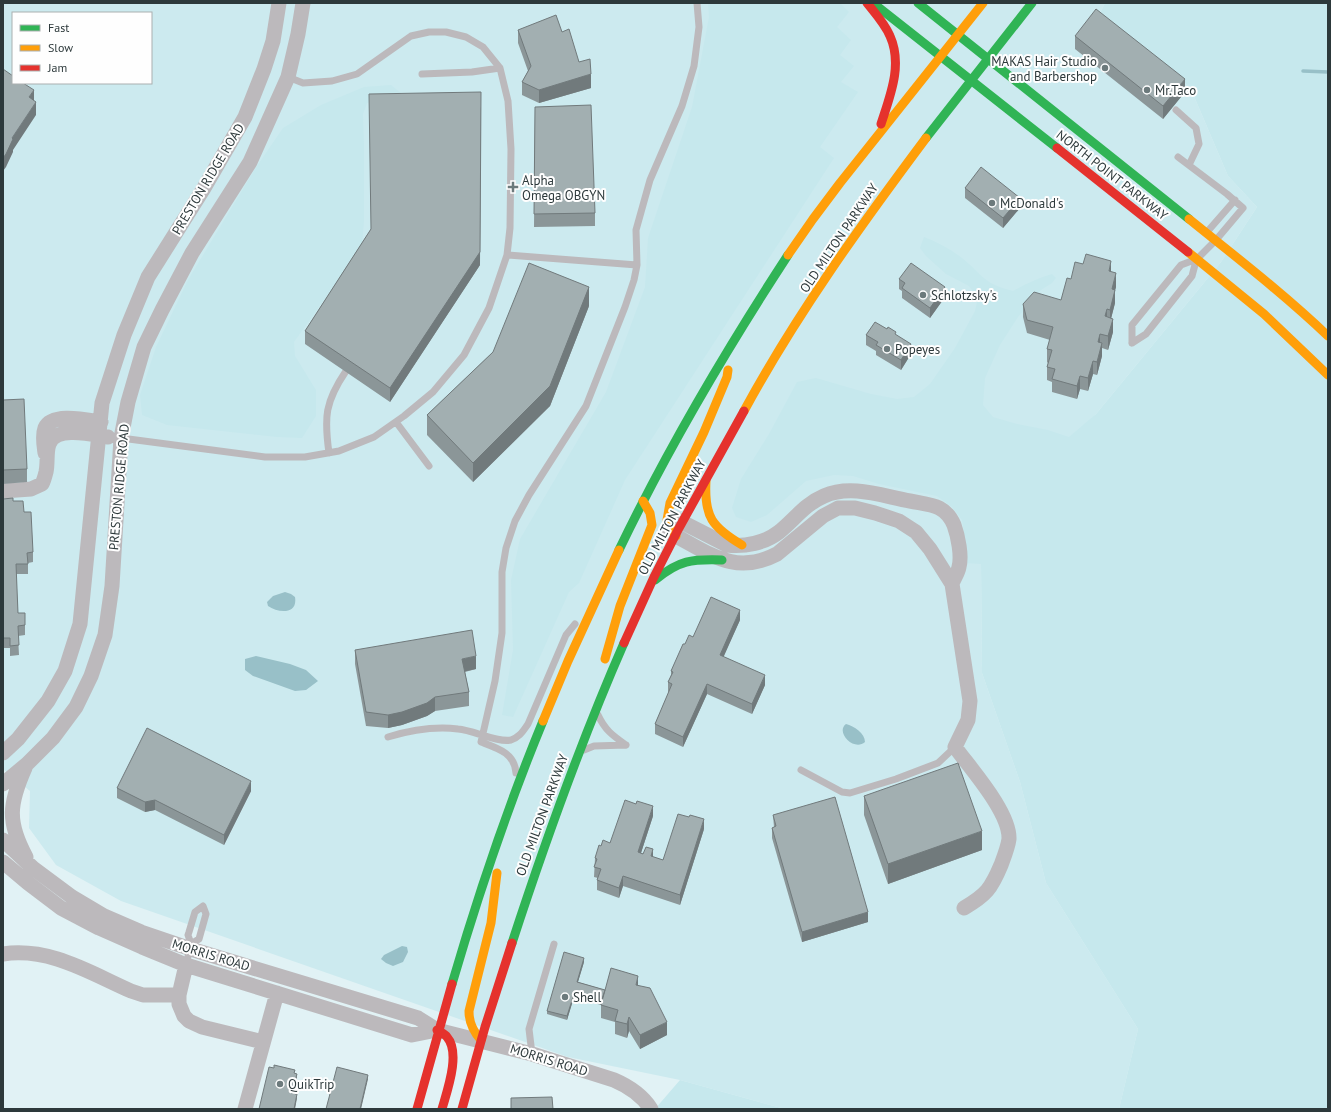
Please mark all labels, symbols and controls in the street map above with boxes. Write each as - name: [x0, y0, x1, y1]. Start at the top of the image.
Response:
- legend: [12, 12, 152, 84]
- text: Fast: [48, 20, 69, 35]
- text: Slow: [48, 40, 73, 55]
- place label: MAKAS Hair Studio and Barbershop: [991, 53, 1097, 85]
- text: Jam: [47, 60, 67, 75]
- marker: MAKAS Hair Studio and Barbershop: [1100, 63, 1110, 73]
- place label: Mr.Taco: [1155, 82, 1196, 99]
- marker: Mr.Taco: [1142, 85, 1152, 95]
- street label: PRESTON RIDGE ROAD: [168, 120, 248, 238]
- street label: NORTH POINT PARKWAY: [1053, 126, 1172, 224]
- place label: Alpha Omega OBGYN: [522, 172, 605, 204]
- street label: OLD MILTON PARKWAY: [796, 179, 882, 296]
- marker: Alpha Omega OBGYN: [507, 181, 519, 193]
- place label: McDonald's: [1000, 195, 1063, 212]
- marker: McDonald's: [987, 198, 997, 208]
- place label: Schlotzsky's: [931, 287, 997, 304]
- marker: Schlotzsky's: [918, 290, 928, 300]
- place label: Popeyes: [895, 341, 940, 358]
- marker: Popeyes: [882, 344, 892, 354]
- street label: PRESTON RIDGE ROAD: [105, 423, 133, 551]
- street label: OLD MILTON PARKWAY: [634, 456, 710, 578]
- street label: OLD MILTON PARKWAY: [512, 751, 572, 878]
- street label: MORRIS ROAD: [170, 935, 252, 975]
- place label: Shell: [573, 989, 601, 1006]
- marker: Shell: [560, 992, 570, 1002]
- street label: MORRIS ROAD: [508, 1040, 590, 1080]
- place label: QuikTrip: [288, 1076, 334, 1093]
- marker: QuikTrip: [275, 1079, 285, 1089]

